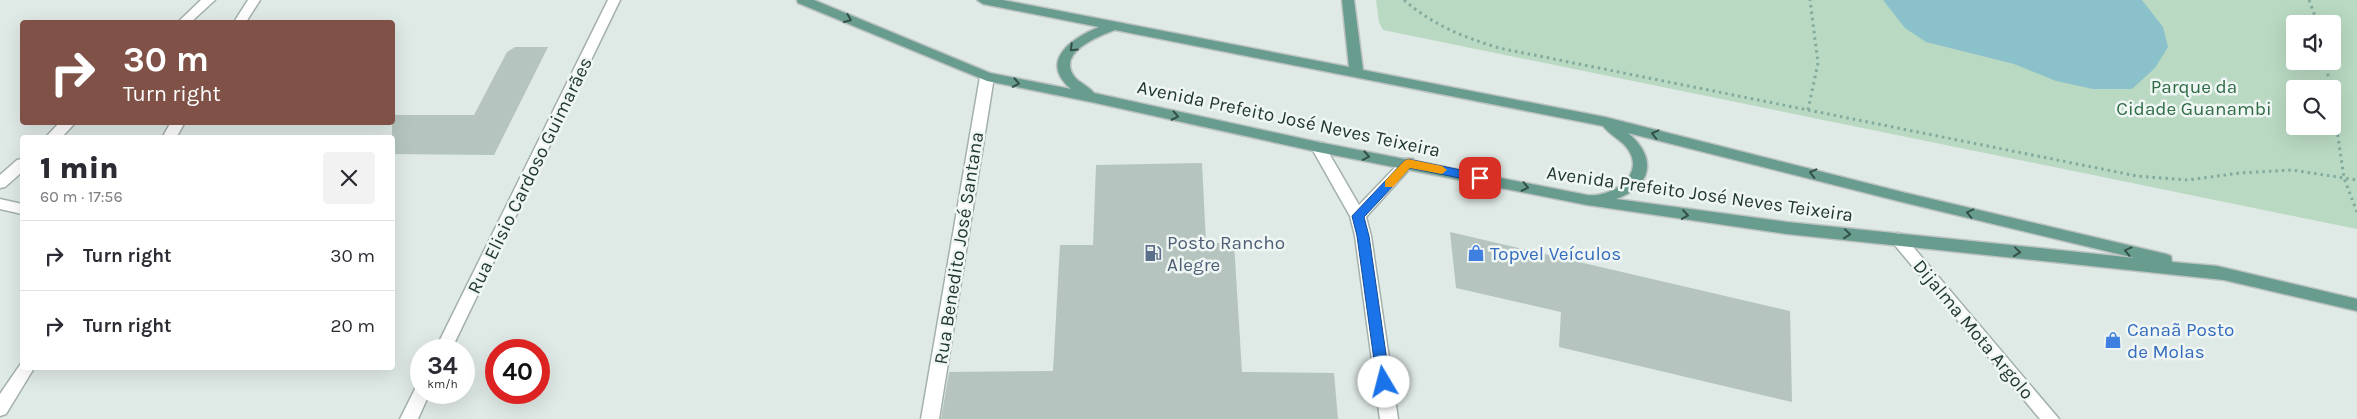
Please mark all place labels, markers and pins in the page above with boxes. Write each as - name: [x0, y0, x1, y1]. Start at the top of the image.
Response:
- pin: [1459, 157, 1501, 199]
- place label: Posto Rancho Alegre: [1167, 232, 1285, 276]
- fuel station icon: Posto Rancho Alegre: [1143, 243, 1163, 263]
- shop icon: Topvel Veículos: [1466, 243, 1486, 263]
- place label: Topvel Veículos: [1490, 243, 1621, 265]
- place label: Canaã Posto de Molas: [2127, 319, 2234, 363]
- shop icon: Canaã Posto de Molas: [2103, 330, 2123, 350]

